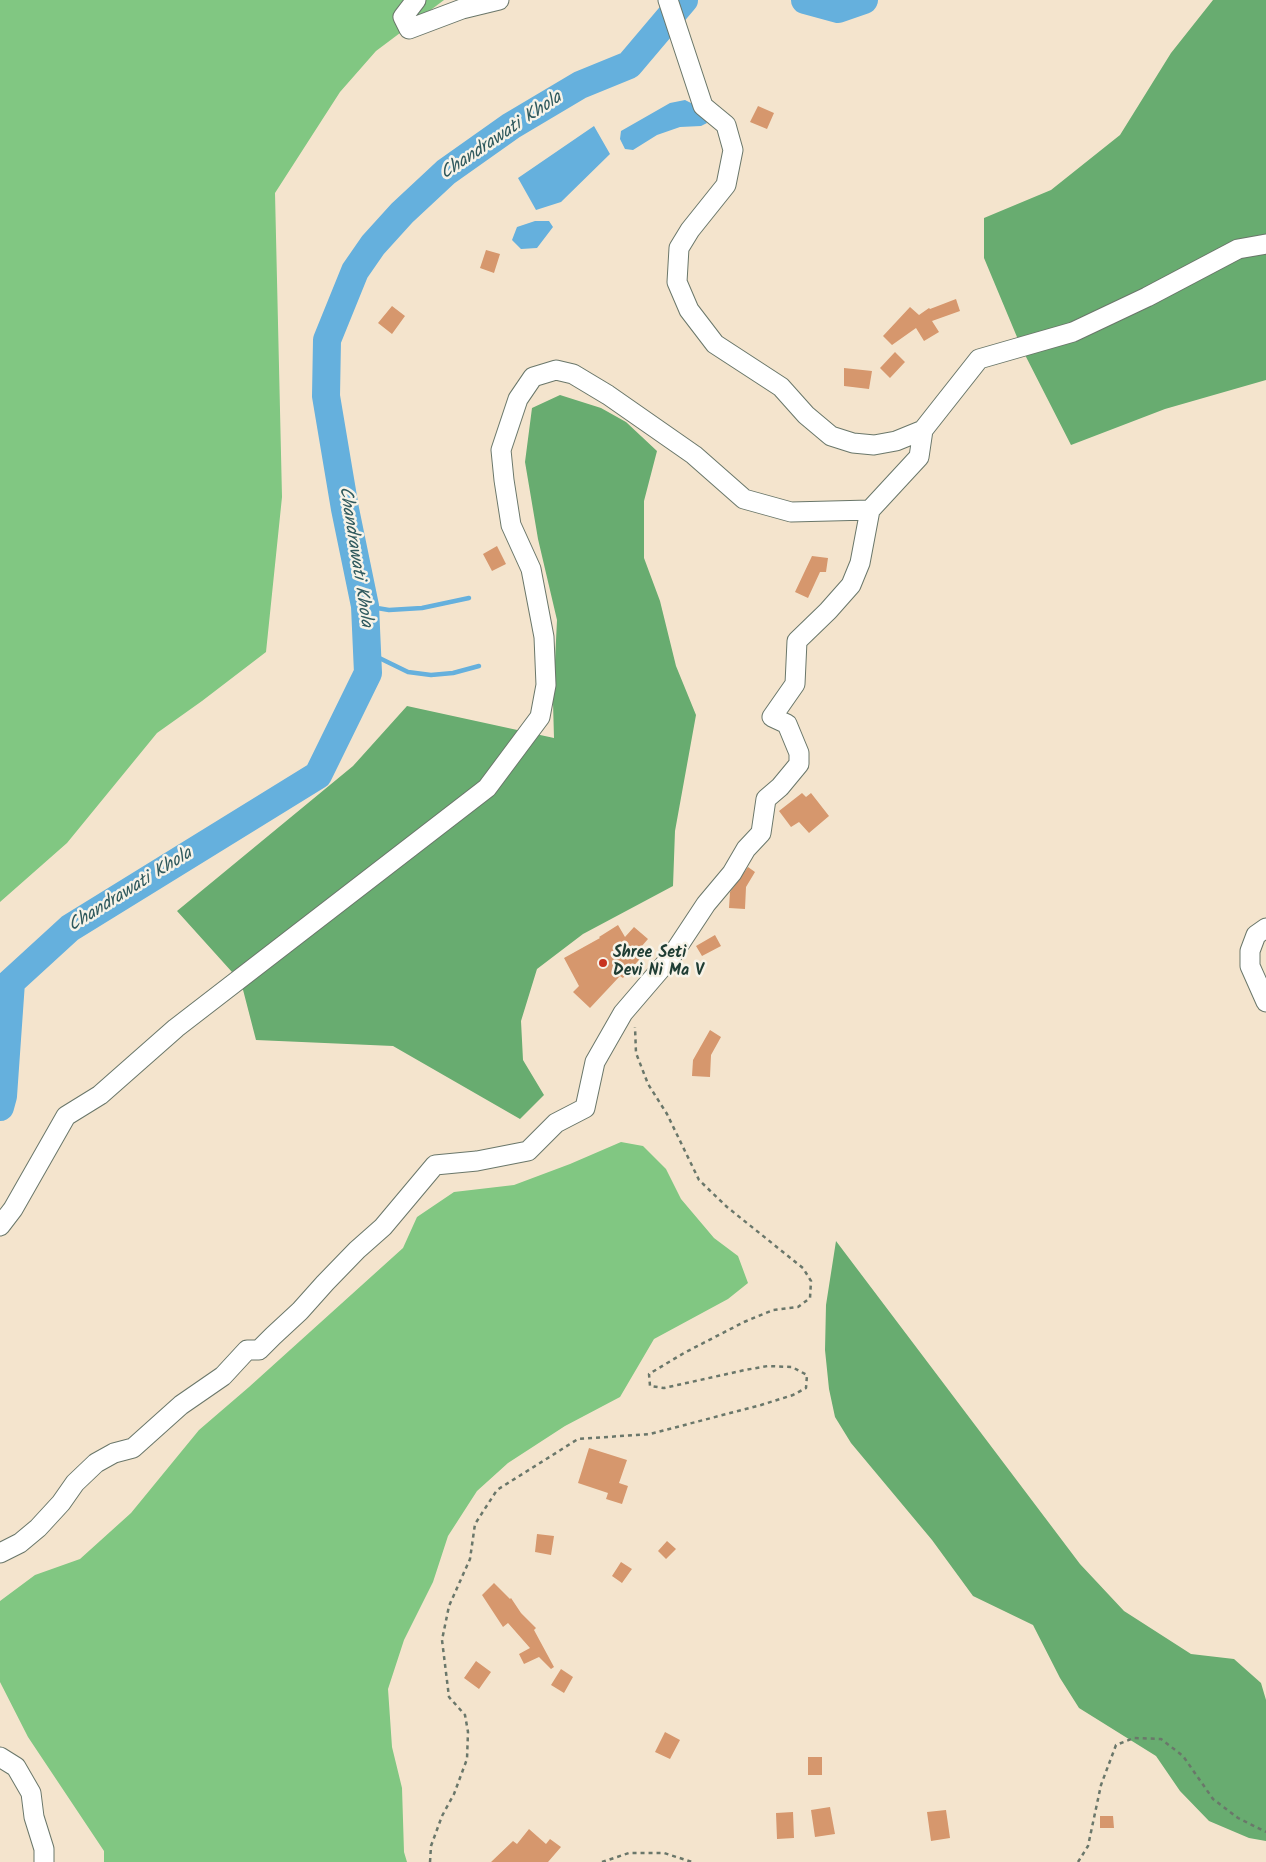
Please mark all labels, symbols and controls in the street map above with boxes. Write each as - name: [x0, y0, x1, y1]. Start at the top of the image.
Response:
- water label: Chandrawati Khola: [437, 88, 567, 186]
- water label: Chandrawati Khola: [332, 485, 376, 629]
- water label: Chandrawati Khola: [65, 844, 197, 938]
- place label: Shree Seti Devi Ni Ma V: [613, 944, 704, 982]
- marker: Shree Seti Devi Ni Ma V: [597, 957, 609, 969]

